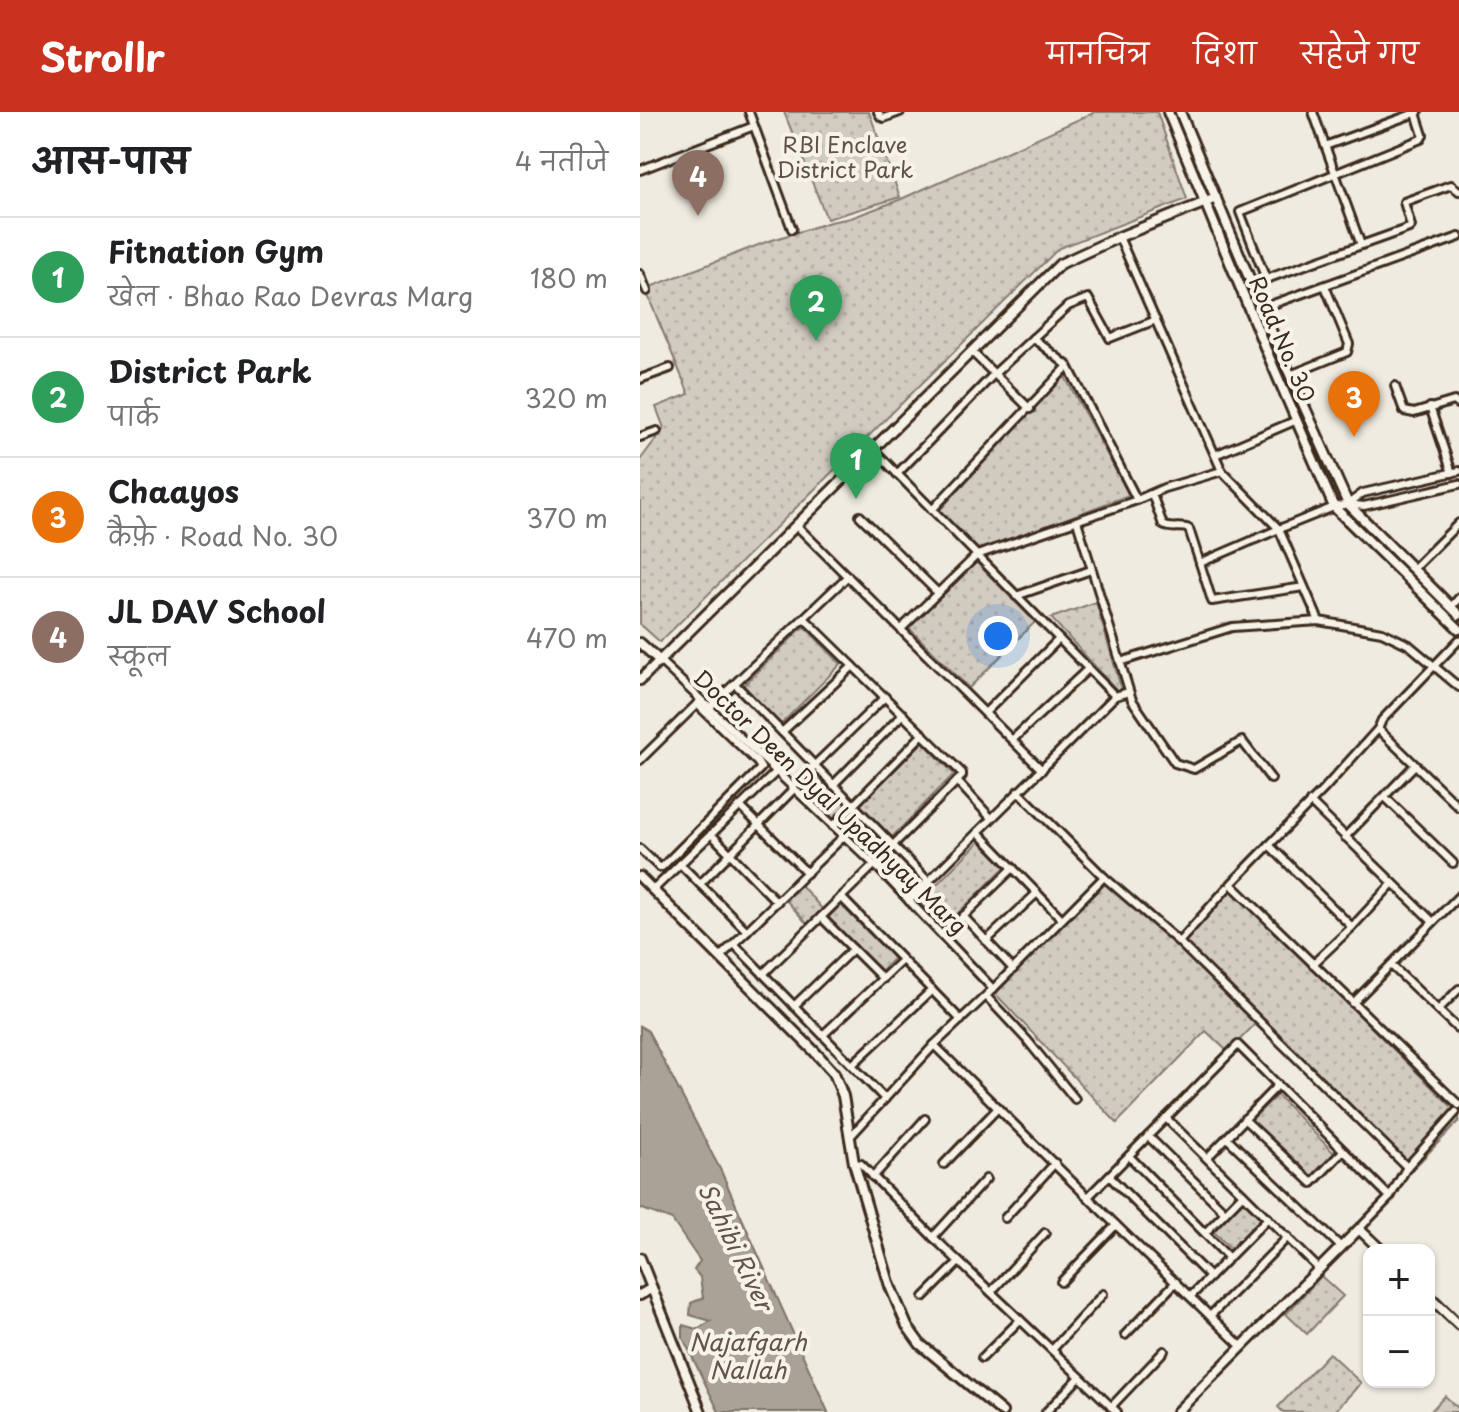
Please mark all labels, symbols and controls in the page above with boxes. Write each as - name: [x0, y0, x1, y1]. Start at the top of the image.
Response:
- text: Strollr: [40, 28, 165, 85]
- text: मानचित्र: [1047, 31, 1149, 74]
- text: दिशा: [1193, 31, 1257, 74]
- text: सहेजे गए: [1301, 31, 1419, 74]
- park label: RBI Enclave District Park: [777, 127, 913, 185]
- text: आस-पास: [32, 133, 190, 185]
- text: 4 नतीजे: [515, 141, 608, 180]
- pin: 4: [672, 150, 724, 216]
- text: Fitnation Gym: [108, 228, 324, 273]
- text: 1: [52, 258, 64, 297]
- text: 180 m: [530, 258, 608, 297]
- street label: Road No. 30: [1242, 270, 1325, 406]
- pin: 2: [790, 275, 842, 341]
- text: खेल · Bhao Rao Devras Marg: [108, 276, 473, 315]
- text: District Park: [108, 348, 311, 393]
- pin: 3: [1328, 371, 1380, 437]
- text: 2: [49, 378, 67, 417]
- text: 320 m: [524, 378, 608, 417]
- text: पार्क: [108, 396, 159, 435]
- pin: 1: [830, 433, 882, 499]
- text: Chaayos: [108, 468, 239, 513]
- text: 3: [49, 498, 67, 537]
- text: 370 m: [526, 498, 608, 537]
- text: कैफ़े · Road No. 30: [108, 516, 338, 555]
- text: JL DAV School: [108, 588, 326, 633]
- your location: [978, 616, 1018, 656]
- text: 4: [49, 618, 67, 657]
- text: 470 m: [526, 618, 608, 657]
- text: स्कूल: [108, 636, 170, 675]
- street label: Doctor Deen Dyal Upadhyay Marg: [687, 661, 975, 941]
- water label: Sahibi River: [690, 1176, 785, 1319]
- map controls: [1363, 1244, 1435, 1388]
- button: +: [1363, 1244, 1435, 1316]
- button: −: [1363, 1316, 1435, 1388]
- water label: Najafgarh Nallah: [689, 1323, 808, 1387]

